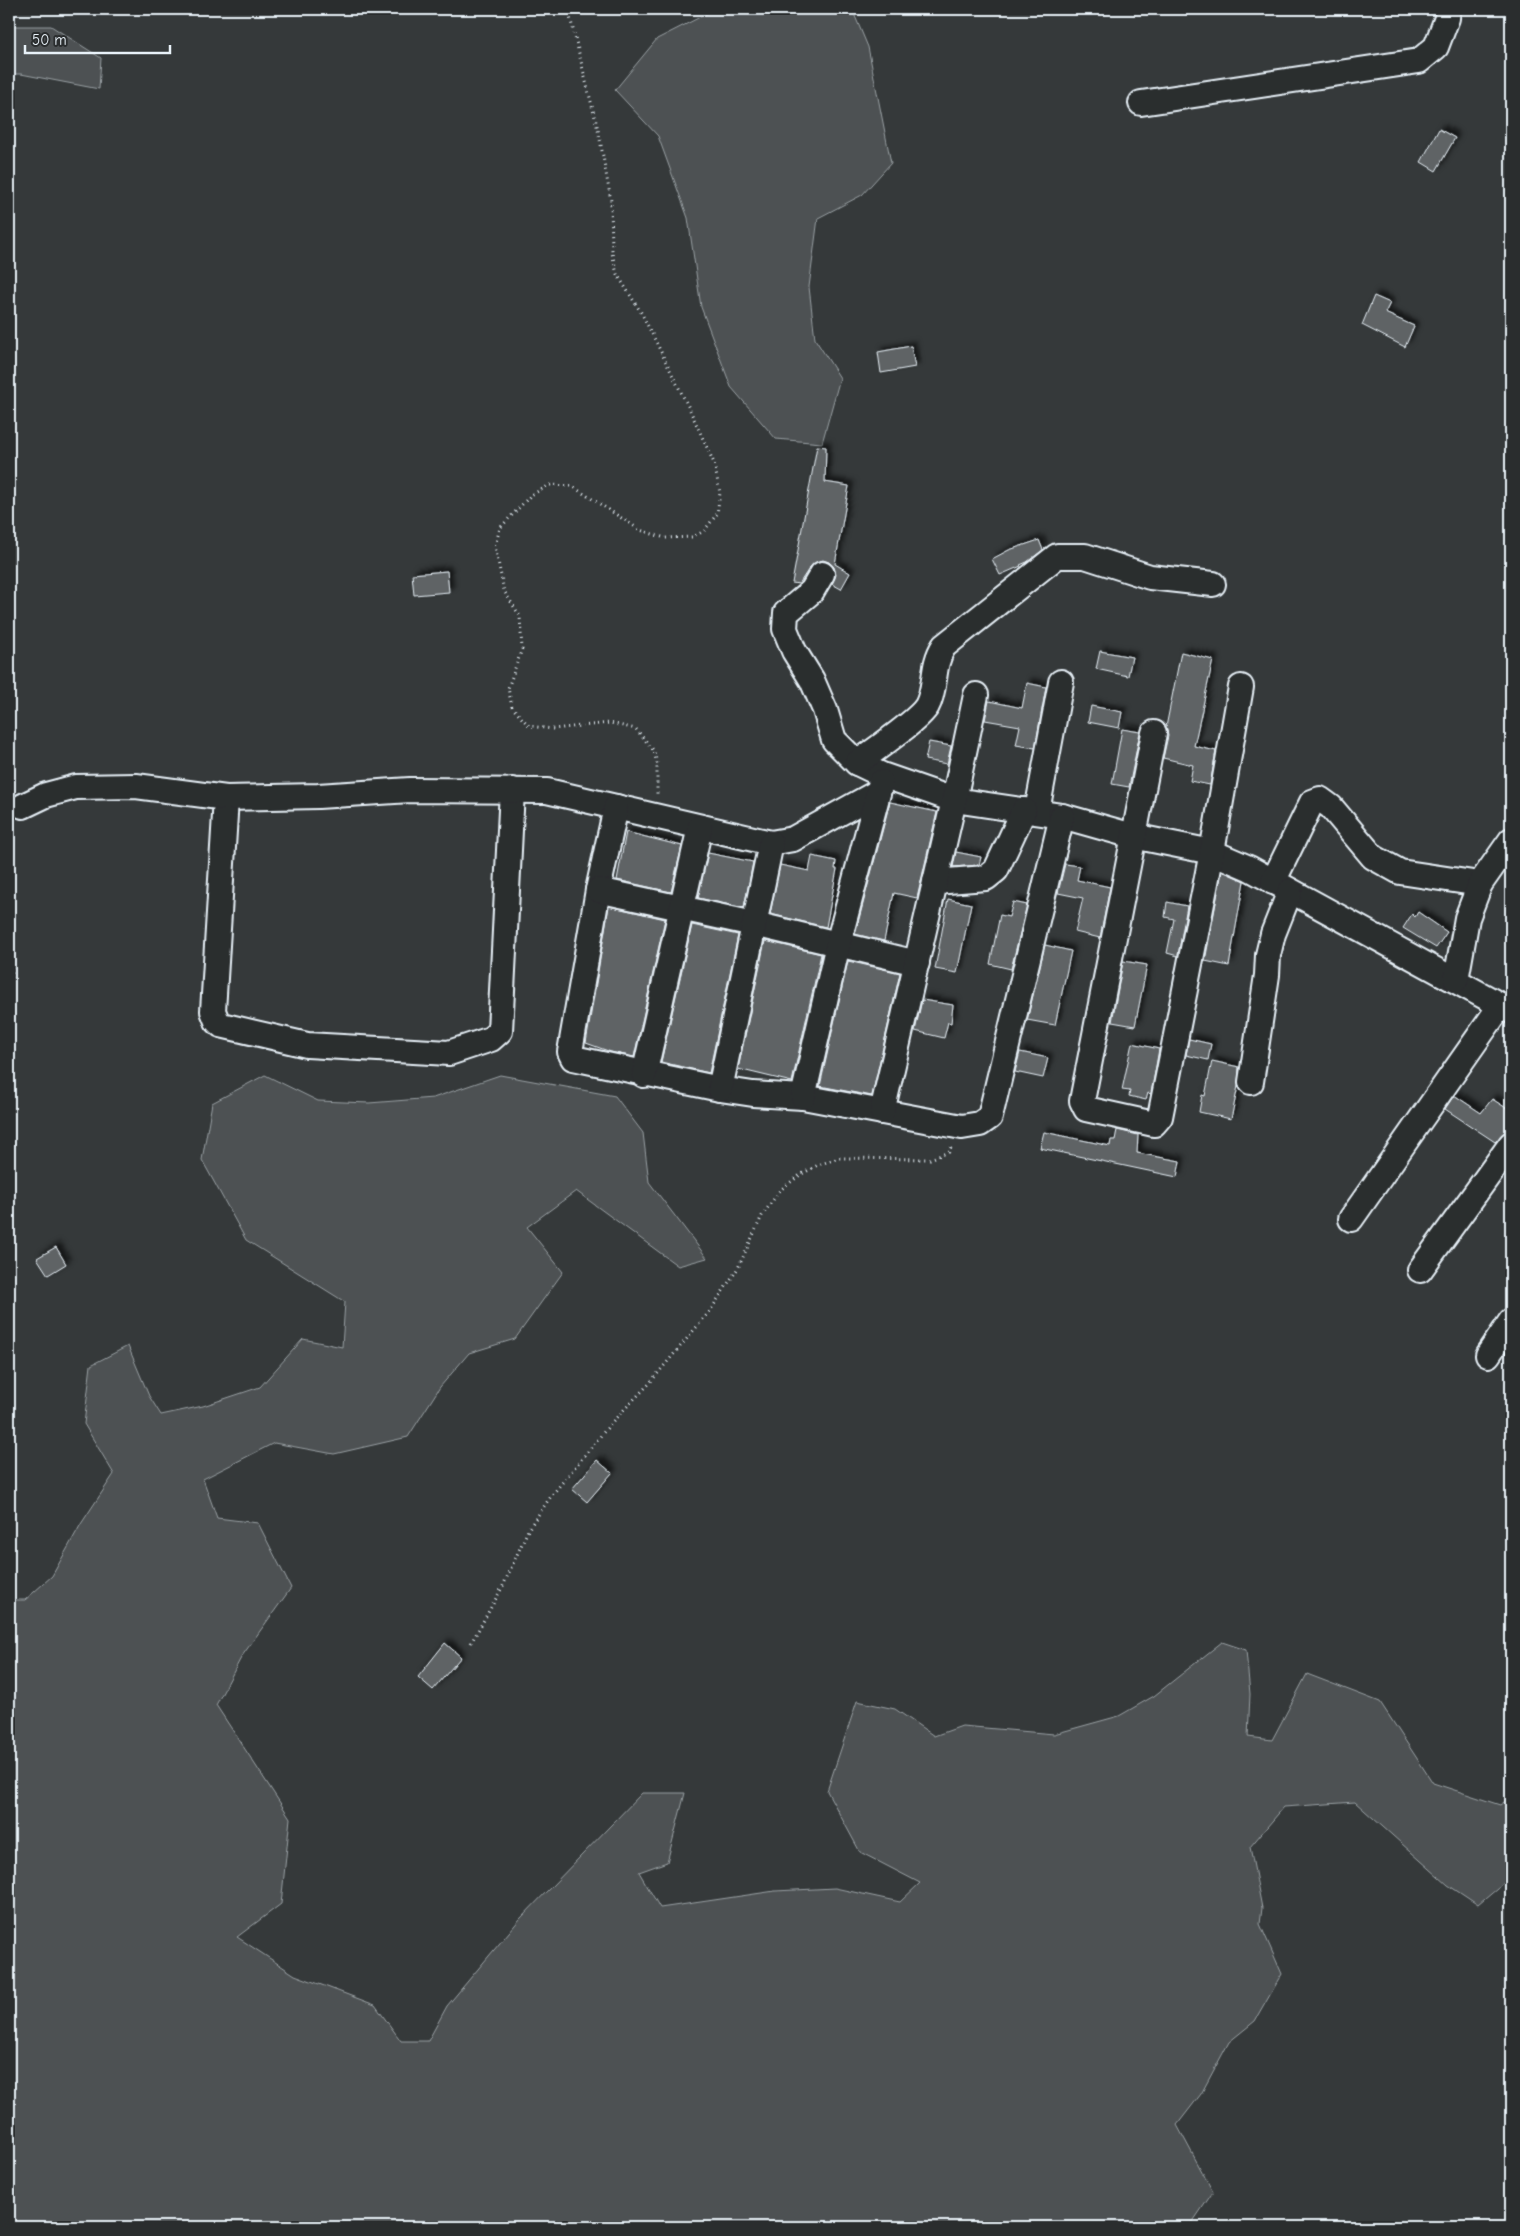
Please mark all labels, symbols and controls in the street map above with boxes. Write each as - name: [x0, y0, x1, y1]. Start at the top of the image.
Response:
- scale bar: [25, 22, 170, 54]
- text: 50 m: [32, 31, 67, 49]

